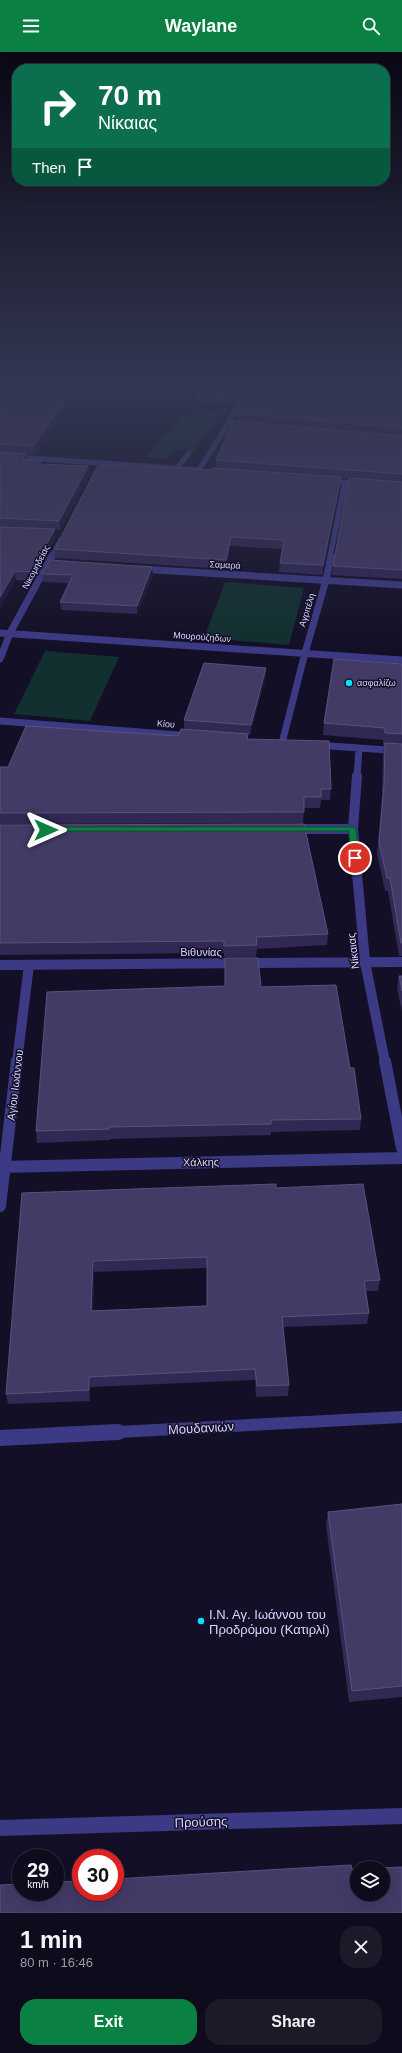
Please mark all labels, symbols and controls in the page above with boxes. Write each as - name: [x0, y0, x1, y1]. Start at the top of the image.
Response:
- icon: menu: [20, 15, 42, 37]
- icon: search: [360, 15, 382, 37]
- text: Waylane: [165, 16, 237, 36]
- icon: right: [32, 80, 84, 132]
- text: 70 m: [98, 80, 162, 111]
- text: Νίκαιας: [98, 113, 157, 133]
- icon: arrive: [74, 156, 96, 178]
- text: Then: [32, 159, 66, 176]
- street label: Νικομηδείας: [20, 543, 52, 591]
- street label: Σαμαρά: [209, 559, 241, 571]
- street label: Αγριτέλη: [297, 592, 317, 628]
- street label: Μουρούζηδων: [173, 630, 232, 644]
- marker: ασφαλίζω: [344, 678, 354, 688]
- place label: ασφαλίζω: [357, 678, 396, 688]
- street label: Κίου: [157, 718, 175, 730]
- position arrow: [25, 809, 67, 851]
- pin: [338, 841, 372, 875]
- icon: arrive: [344, 847, 366, 869]
- street label: Νίκαιας: [345, 932, 361, 970]
- street label: Βιθυνίας: [180, 946, 222, 958]
- street label: Αγίου Ιωάννου: [5, 1049, 25, 1121]
- street label: Χάλκης: [183, 1156, 219, 1168]
- street label: Μουδανιών: [168, 1419, 234, 1437]
- place label: Ι.Ν. Αγ. Ιωάννου του Προδρόμου (Κατιρλί): [209, 1607, 330, 1637]
- marker: Ι.Ν. Αγ. Ιωάννου του Προδρόμου (Κατιρλί): [196, 1616, 206, 1626]
- street label: Προύσης: [174, 1814, 228, 1830]
- speed limit sign: 30: [72, 1849, 124, 1901]
- text: 29: [27, 1859, 49, 1881]
- map controls: [350, 1861, 390, 1901]
- button: layers: [350, 1861, 390, 1901]
- text: km/h: [27, 1879, 49, 1890]
- text: 1 min: [20, 1926, 83, 1953]
- button: close: [340, 1926, 382, 1968]
- text: 80 m · 16:46: [20, 1955, 93, 1970]
- button: Exit: [20, 1999, 197, 2045]
- button: Share: [205, 1999, 382, 2045]

